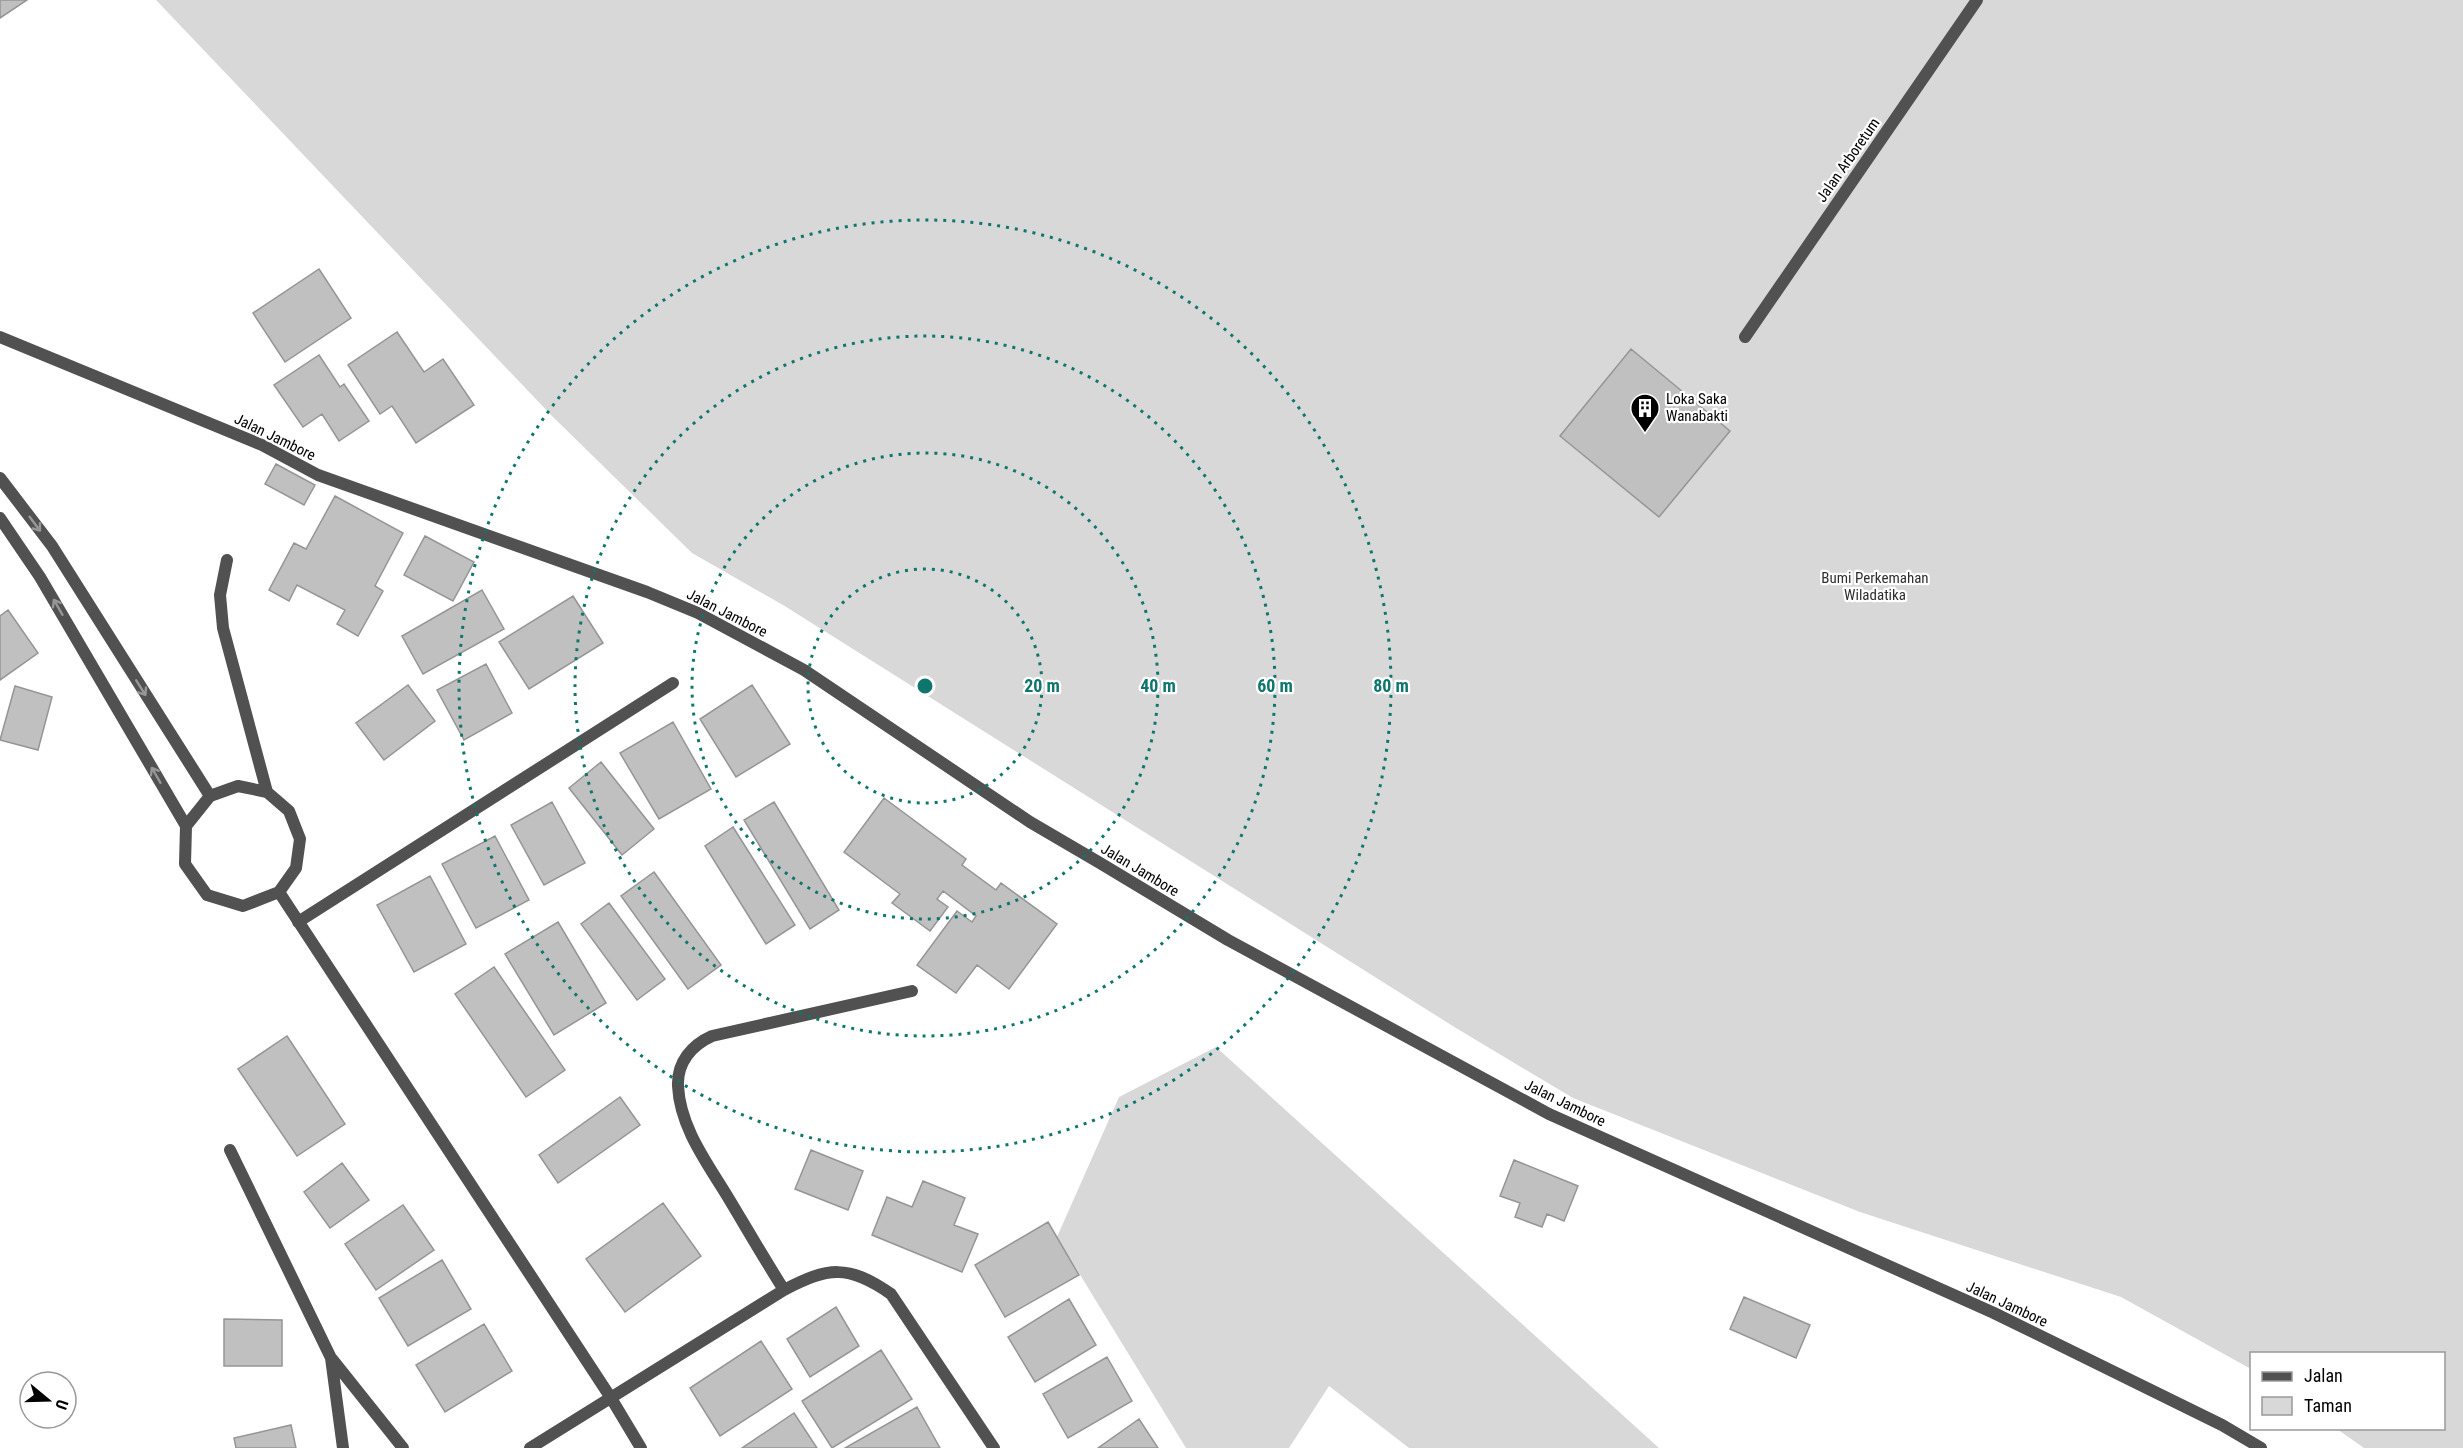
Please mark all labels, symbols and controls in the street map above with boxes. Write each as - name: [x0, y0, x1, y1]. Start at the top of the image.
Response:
- street label: Jalan Arboretum: [1812, 115, 1884, 205]
- place label: Loka Saka Wanabakti: [1666, 390, 1728, 425]
- building icon: Loka Saka Wanabakti: [1629, 392, 1661, 434]
- street label: Jalan Jambore: [232, 410, 318, 464]
- one-way arrow: [29, 516, 42, 532]
- park label: Bumi Perkemahan Wiladatika: [1821, 569, 1929, 604]
- street label: Jalan Jambore: [684, 585, 770, 641]
- one-way arrow: [52, 599, 64, 616]
- text: 20 m: [1024, 675, 1060, 696]
- text: 40 m: [1140, 675, 1176, 696]
- text: 60 m: [1257, 675, 1293, 696]
- text: 80 m: [1373, 675, 1409, 696]
- centre of rings: [915, 676, 935, 696]
- one-way arrow: [136, 679, 148, 696]
- one-way arrow: [150, 767, 162, 784]
- street label: Jalan Jambore: [1098, 840, 1182, 900]
- street label: Jalan Jambore: [1522, 1076, 1608, 1130]
- street label: Jalan Jambore: [1963, 1277, 2051, 1331]
- legend: [2250, 1352, 2445, 1430]
- text: Jalan: [2304, 1365, 2343, 1386]
- north arrow: [18, 1370, 78, 1430]
- text: Taman: [2304, 1395, 2352, 1416]
- text: U: [51, 1397, 72, 1412]

